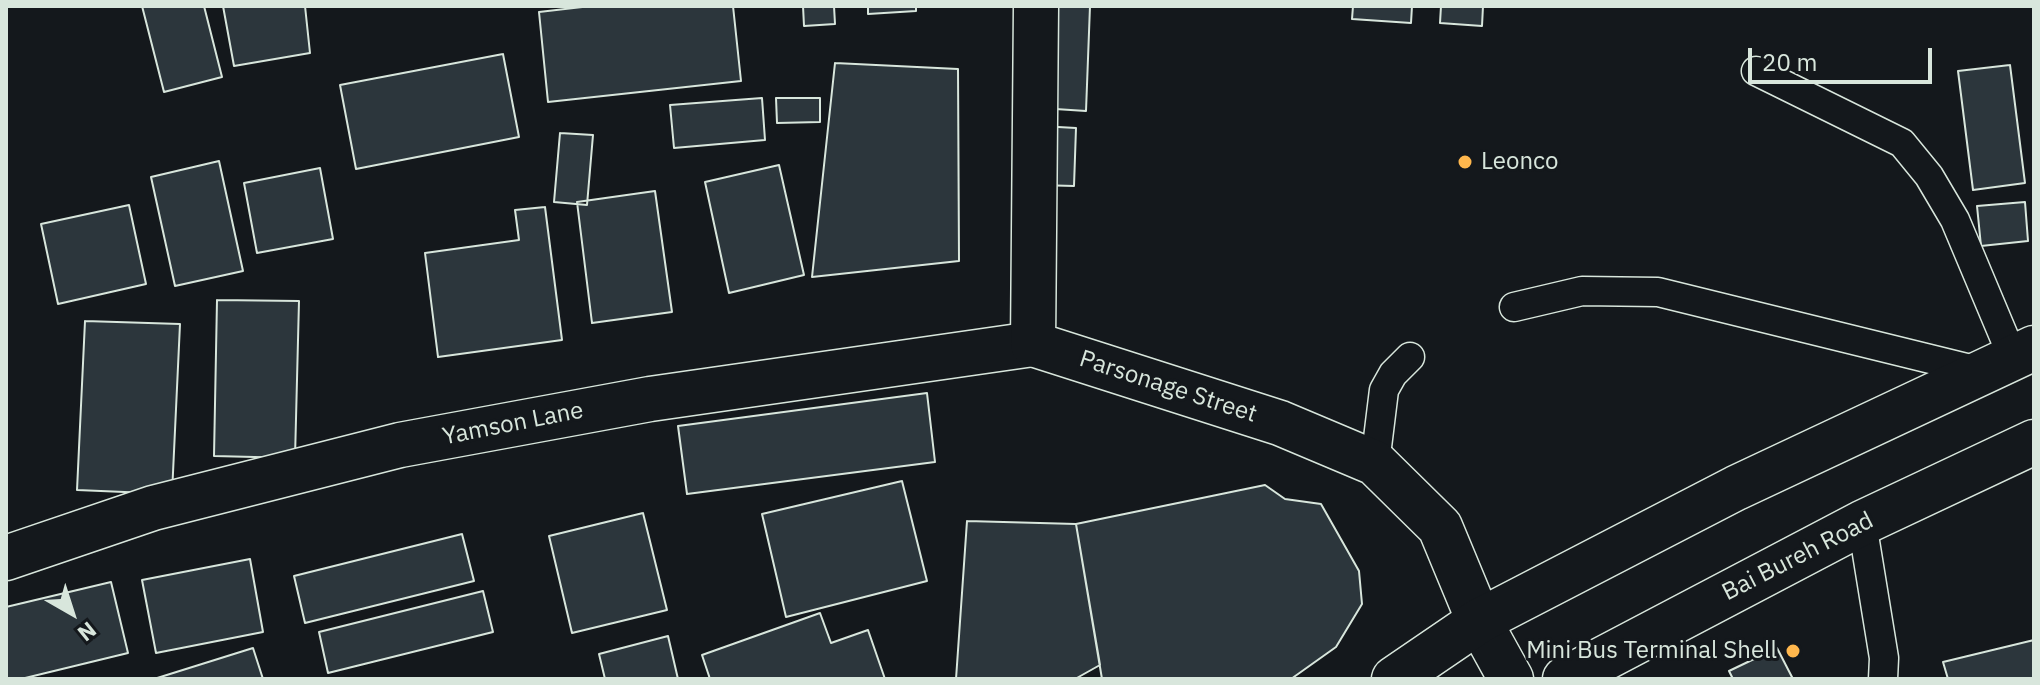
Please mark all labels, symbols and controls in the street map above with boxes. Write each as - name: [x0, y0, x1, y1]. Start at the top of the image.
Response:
- scale bar: [1752, 32, 1936, 82]
- text: 20 m: [1762, 46, 1817, 78]
- place label: Leonco: [1481, 148, 1558, 176]
- marker: Leonco: [1456, 153, 1474, 171]
- street label: Parsonage Street: [1076, 345, 1260, 429]
- street label: Yamson Lane: [440, 396, 586, 452]
- street label: Bai Bureh Road: [1718, 507, 1878, 607]
- north arrow: [32, 573, 112, 653]
- text: N: [72, 616, 103, 648]
- place label: Mini Bus Terminal Shell: [1526, 637, 1777, 665]
- marker: Mini Bus Terminal Shell: [1784, 642, 1802, 660]

